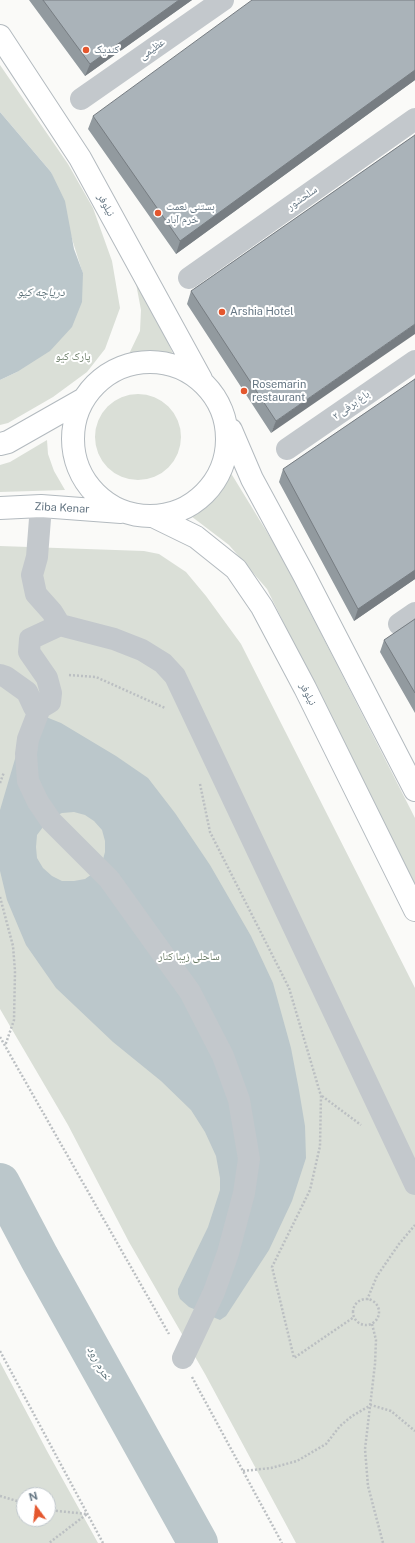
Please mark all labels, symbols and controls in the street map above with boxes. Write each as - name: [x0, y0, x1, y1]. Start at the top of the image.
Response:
- street label: عظیمی: [137, 35, 167, 63]
- place label: کندیک: [94, 43, 119, 57]
- marker: کندیک: [81, 45, 91, 55]
- street label: سلحشور: [284, 183, 320, 213]
- street label: نیلوفر: [94, 191, 118, 219]
- place label: بستنی نعمت خرم آباد: [166, 200, 215, 226]
- marker: بستنی نعمت خرم آباد: [153, 208, 163, 218]
- water label: دریاچه کیو: [17, 285, 65, 299]
- place label: Arshia Hotel: [230, 305, 293, 319]
- marker: Arshia Hotel: [217, 307, 227, 317]
- park label: پارک کیو: [55, 350, 91, 364]
- place label: Rosemarin restaurant: [252, 378, 306, 404]
- marker: Rosemarin restaurant: [239, 386, 249, 396]
- street label: باغ برفی ۲: [330, 387, 372, 423]
- street label: Ziba Kenar: [34, 500, 90, 516]
- street label: نیلوفر: [297, 680, 319, 708]
- park label: ساحلی زیبا کنار: [158, 950, 220, 964]
- water label: خرم رود: [84, 1344, 114, 1382]
- north arrow: [16, 1487, 56, 1527]
- text: N: [27, 1489, 39, 1503]

